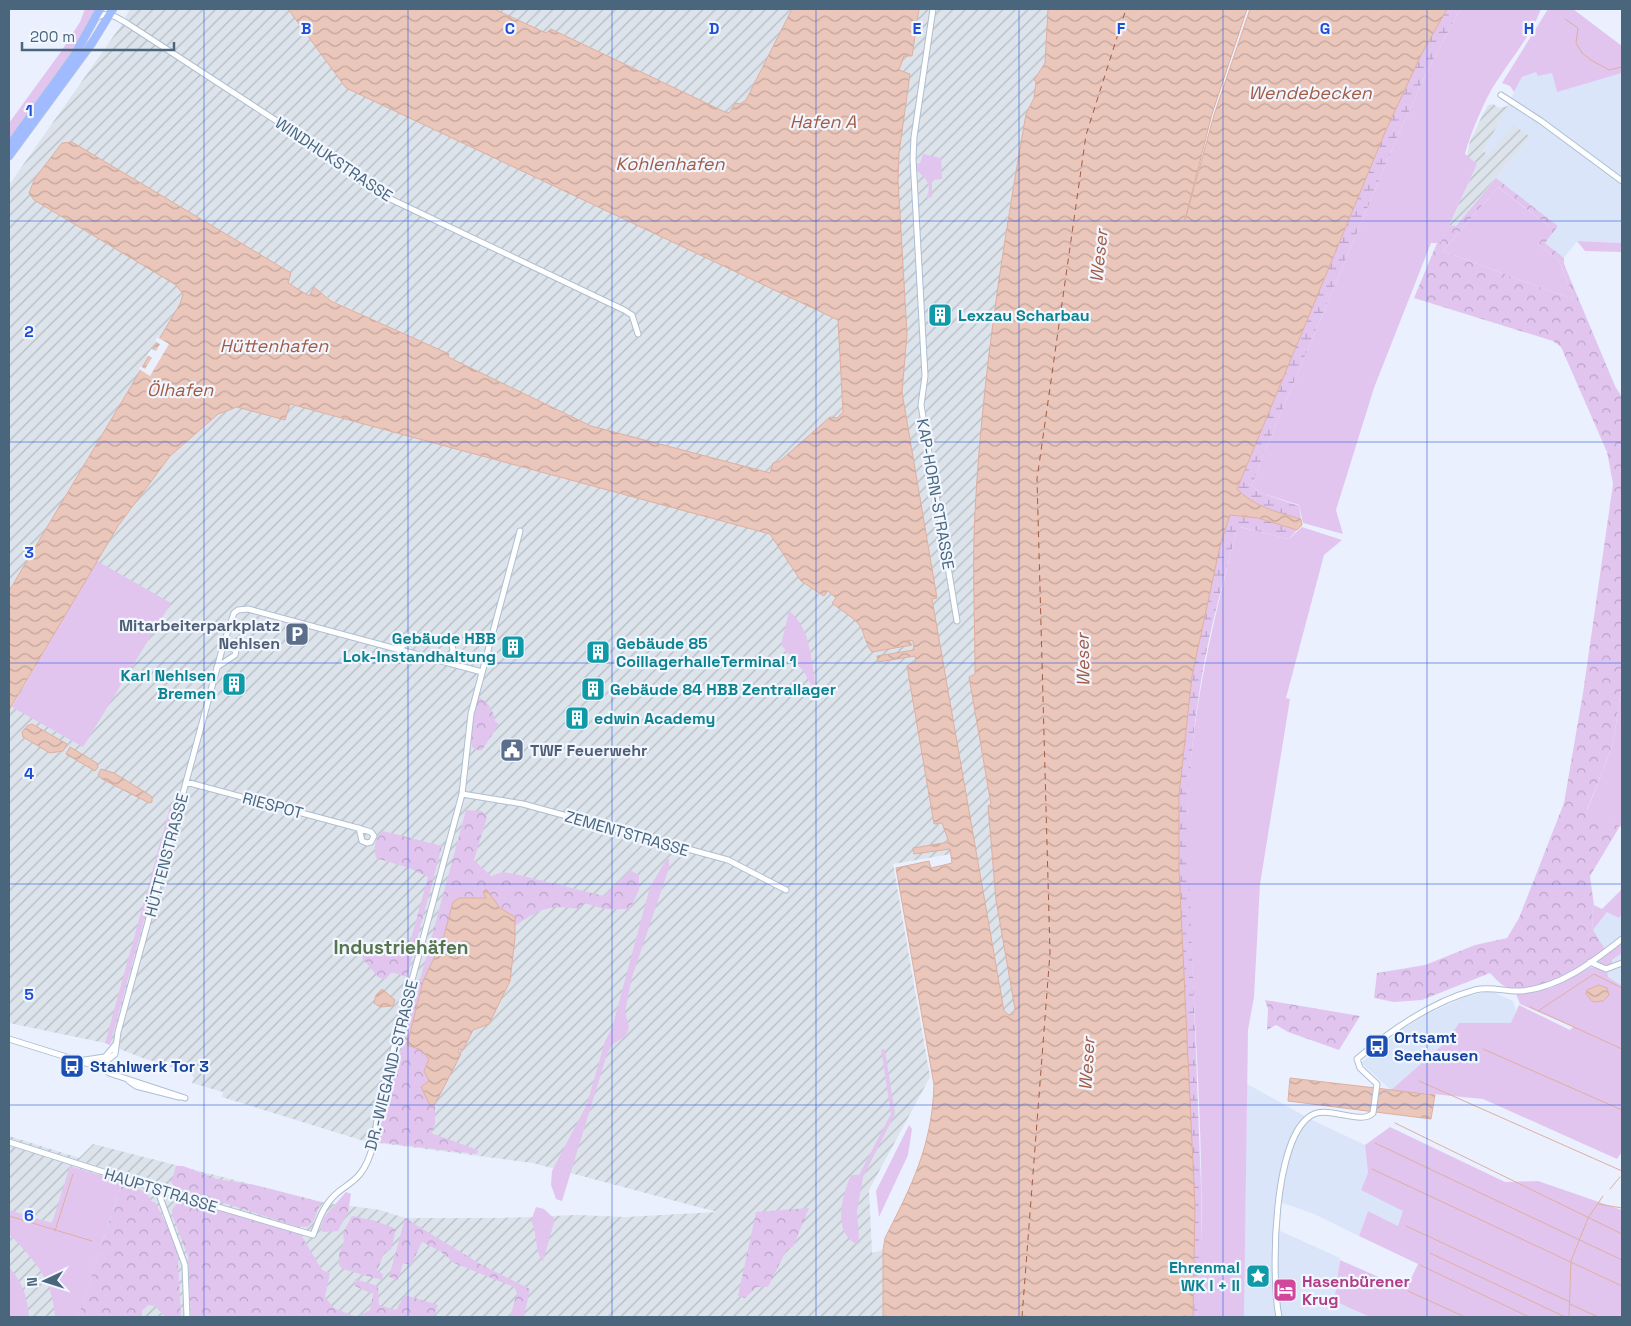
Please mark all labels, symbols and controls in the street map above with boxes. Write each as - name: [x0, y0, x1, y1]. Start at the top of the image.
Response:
- text: B: [301, 18, 311, 39]
- text: C: [505, 18, 515, 39]
- text: D: [709, 18, 719, 39]
- text: E: [913, 18, 922, 39]
- text: F: [1117, 18, 1126, 39]
- text: G: [1320, 18, 1330, 39]
- text: H: [1524, 18, 1534, 39]
- scale bar: [22, 20, 175, 52]
- text: 200 m: [30, 27, 75, 46]
- water label: Wendebecken: [1248, 81, 1373, 104]
- text: 1: [25, 100, 33, 121]
- water label: Hafen A: [790, 110, 856, 133]
- street label: WINDHUKSTRASSE: [271, 112, 397, 207]
- water label: Kohlenhafen: [616, 152, 725, 175]
- water label: Weser: [1084, 226, 1113, 284]
- building icon: Lexzau Scharbau: [927, 302, 953, 328]
- place label: Lexzau Scharbau: [958, 305, 1090, 326]
- text: 2: [24, 321, 34, 342]
- water label: Hüttenhafen: [220, 334, 329, 357]
- water label: Ölhafen: [147, 378, 214, 401]
- street label: KAP-HORN-STRASSE: [912, 417, 959, 571]
- text: 3: [24, 542, 34, 563]
- place label: Mitarbeiterparkplatz Nehlsen: [119, 615, 280, 654]
- parking icon: Mitarbeiterparkplatz Nehlsen: [284, 621, 310, 647]
- place label: Gebäude HBB Lok-Instandhaltung: [343, 628, 496, 667]
- water label: Weser: [1071, 631, 1094, 687]
- place label: Gebäude 85 CoillagerhalleTerminal 1: [616, 633, 797, 672]
- building icon: Gebäude HBB Lok-Instandhaltung: [500, 634, 526, 660]
- building icon: Gebäude 85 CoillagerhalleTerminal 1: [585, 639, 611, 665]
- place label: Karl Nehlsen Bremen: [121, 665, 216, 704]
- building icon: Karl Nehlsen Bremen: [221, 671, 247, 697]
- building icon: Gebäude 84 HBB Zentrallager: [580, 676, 606, 702]
- place label: Gebäude 84 HBB Zentrallager: [610, 679, 836, 700]
- building icon: edwin Academy: [564, 705, 590, 731]
- place label: edwin Academy: [594, 708, 715, 729]
- public building icon: TWF Feuerwehr: [499, 737, 525, 763]
- place label: TWF Feuerwehr: [530, 740, 647, 761]
- text: 4: [24, 763, 34, 784]
- street label: RIESPOT: [240, 787, 306, 824]
- street label: HÜTTENSTRASSE: [140, 791, 193, 919]
- street label: ZEMENTSTRASSE: [562, 806, 691, 861]
- district label: Industriehäfen: [333, 935, 469, 960]
- street label: DR.-WIEGAND-STRASSE: [360, 978, 423, 1153]
- text: 5: [24, 984, 34, 1005]
- place label: Ortsamt Seehausen: [1394, 1027, 1478, 1066]
- bus stop icon: Ortsamt Seehausen: [1364, 1033, 1390, 1059]
- water label: Weser: [1073, 1034, 1100, 1091]
- bus stop icon: Stahlwerk Tor 3: [59, 1053, 85, 1079]
- place label: Stahlwerk Tor 3: [90, 1056, 209, 1077]
- street label: HAUPTSTRASSE: [102, 1163, 220, 1218]
- text: 6: [24, 1205, 34, 1226]
- north arrow: [20, 1256, 70, 1306]
- place label: Ehrenmal WK I + II: [1169, 1257, 1240, 1296]
- place icon: Ehrenmal WK I + II: [1245, 1263, 1271, 1289]
- place label: Hasenbürener Krug: [1302, 1271, 1410, 1310]
- text: N: [23, 1277, 41, 1287]
- hotel icon: Hasenbürener Krug: [1272, 1277, 1298, 1303]

